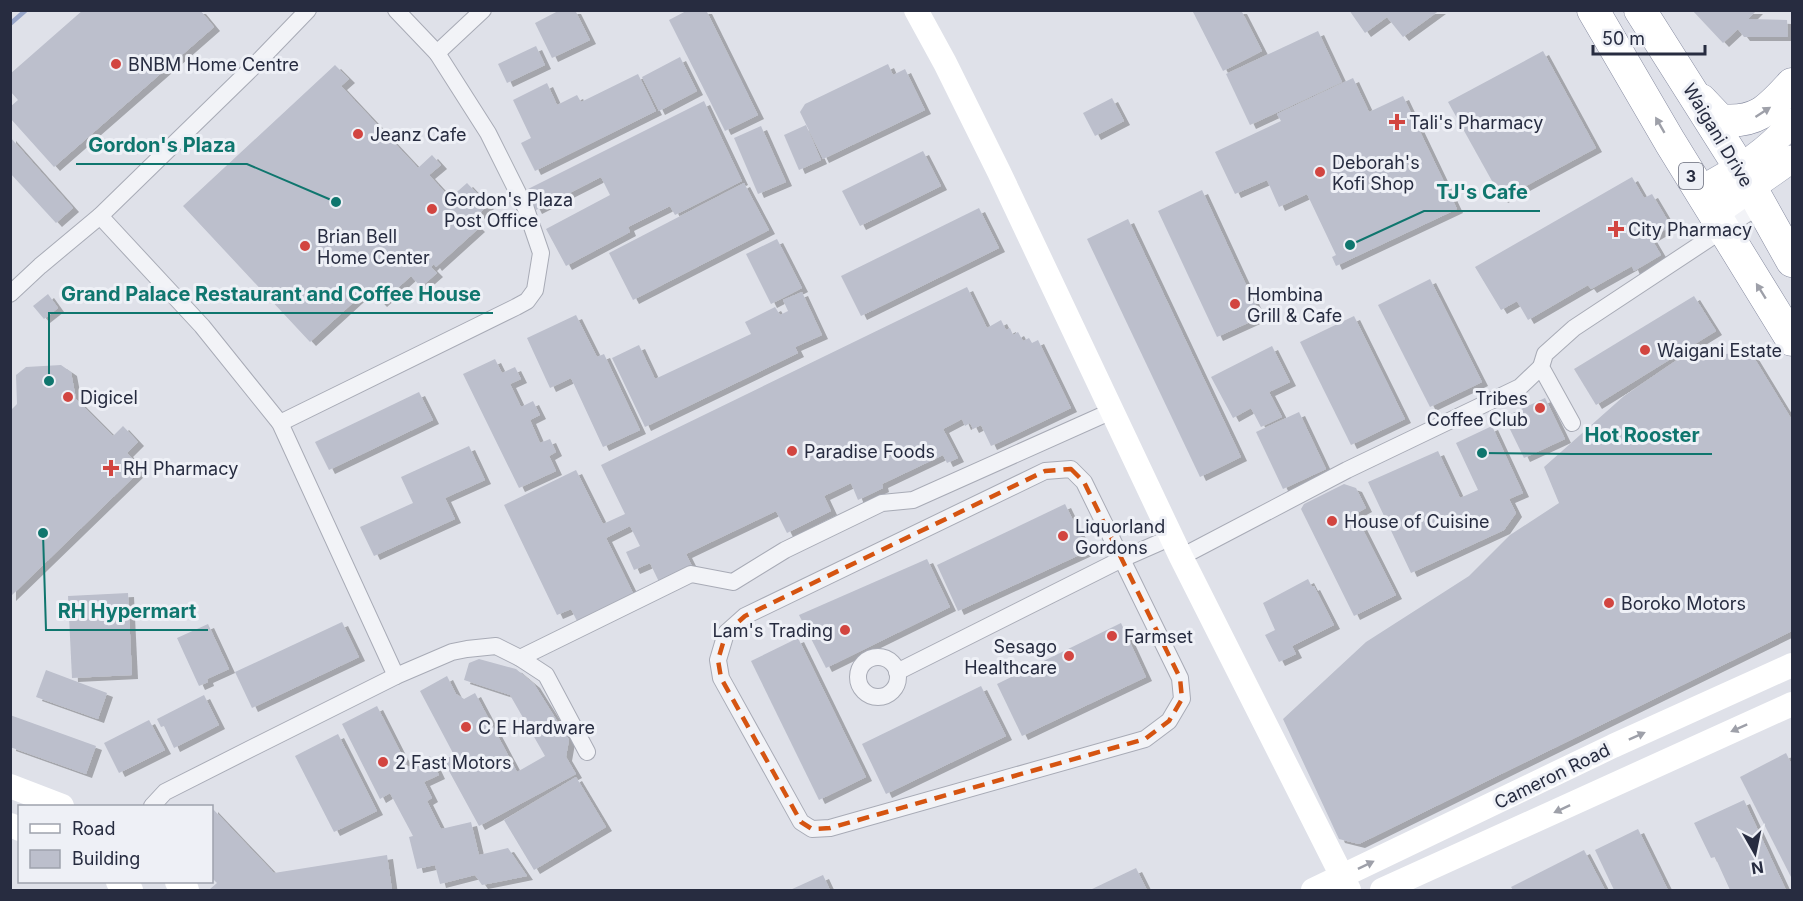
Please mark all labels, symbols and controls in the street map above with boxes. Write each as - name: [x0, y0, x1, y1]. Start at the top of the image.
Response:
- scale bar: [1593, 18, 1706, 56]
- text: 50 m: [1602, 28, 1645, 49]
- place label: BNBM Home Centre: [128, 54, 299, 75]
- marker: BNBM Home Centre: [109, 57, 123, 71]
- street label: Waigani Drive: [1679, 79, 1757, 191]
- one-way arrow: [1755, 106, 1771, 117]
- place label: Tali's Pharmacy: [1409, 112, 1543, 133]
- marker: Tali's Pharmacy: [1390, 115, 1404, 129]
- one-way arrow: [1655, 116, 1665, 133]
- place label: Jeanz Cafe: [370, 124, 467, 145]
- callout: Gordon's Plaza: [76, 126, 247, 164]
- marker: Jeanz Cafe: [351, 127, 365, 141]
- text: Gordon's Plaza: [88, 133, 236, 157]
- place label: Deborah's Kofi Shop: [1332, 152, 1420, 194]
- road number: 3: [1679, 163, 1703, 189]
- marker: Deborah's Kofi Shop: [1313, 165, 1327, 179]
- callout: TJ's Cafe: [1424, 173, 1540, 211]
- text: TJ's Cafe: [1436, 180, 1528, 204]
- place label: Gordon's Plaza Post Office: [444, 189, 573, 231]
- marker: Gordon's Plaza Post Office: [425, 202, 439, 216]
- place label: City Pharmacy: [1628, 219, 1752, 240]
- marker: City Pharmacy: [1609, 222, 1623, 236]
- place label: Brian Bell Home Center: [317, 226, 430, 268]
- marker: Brian Bell Home Center: [298, 239, 312, 253]
- callout: Grand Palace Restaurant and Coffee House: [49, 275, 493, 313]
- text: Grand Palace Restaurant and Coffee House: [61, 282, 481, 306]
- one-way arrow: [1756, 283, 1767, 299]
- place label: Hombina Grill & Cafe: [1247, 284, 1342, 326]
- marker: Hombina Grill & Cafe: [1228, 297, 1242, 311]
- place label: Waigani Estate: [1657, 340, 1782, 361]
- marker: Waigani Estate: [1638, 343, 1652, 357]
- place label: Digicel: [80, 387, 138, 408]
- place label: Tribes Coffee Club: [1427, 388, 1528, 430]
- marker: Digicel: [61, 390, 75, 404]
- marker: Tribes Coffee Club: [1533, 401, 1547, 415]
- callout: Hot Rooster: [1573, 416, 1712, 454]
- text: Hot Rooster: [1584, 423, 1700, 447]
- place label: Paradise Foods: [804, 441, 935, 462]
- marker: Paradise Foods: [785, 444, 799, 458]
- place label: RH Pharmacy: [123, 458, 238, 479]
- marker: RH Pharmacy: [104, 461, 118, 475]
- place label: House of Cuisine: [1344, 511, 1490, 532]
- marker: House of Cuisine: [1325, 514, 1339, 528]
- place label: Liquorland Gordons: [1075, 516, 1165, 558]
- marker: Liquorland Gordons: [1056, 529, 1070, 543]
- callout: RH Hypermart: [46, 592, 208, 630]
- place label: Boroko Motors: [1621, 593, 1746, 614]
- marker: Boroko Motors: [1602, 596, 1616, 610]
- text: RH Hypermart: [58, 599, 196, 623]
- place label: Lam's Trading: [712, 620, 833, 641]
- marker: Lam's Trading: [838, 623, 852, 637]
- place label: Farmset: [1124, 626, 1193, 647]
- marker: Farmset: [1105, 629, 1119, 643]
- place label: Sesago Healthcare: [964, 636, 1057, 678]
- marker: Sesago Healthcare: [1062, 649, 1076, 663]
- place label: C E Hardware: [478, 717, 595, 738]
- marker: C E Hardware: [459, 720, 473, 734]
- one-way arrow: [1731, 724, 1748, 733]
- one-way arrow: [1628, 731, 1645, 740]
- street label: Cameron Road: [1491, 739, 1613, 813]
- place label: 2 Fast Motors: [395, 752, 512, 773]
- marker: 2 Fast Motors: [376, 755, 390, 769]
- one-way arrow: [1553, 804, 1570, 813]
- legend: [18, 805, 213, 883]
- text: Road: [72, 818, 115, 839]
- north arrow: [1725, 823, 1785, 883]
- text: Building: [72, 848, 140, 869]
- text: N: [1750, 857, 1765, 879]
- one-way arrow: [1357, 860, 1374, 869]

